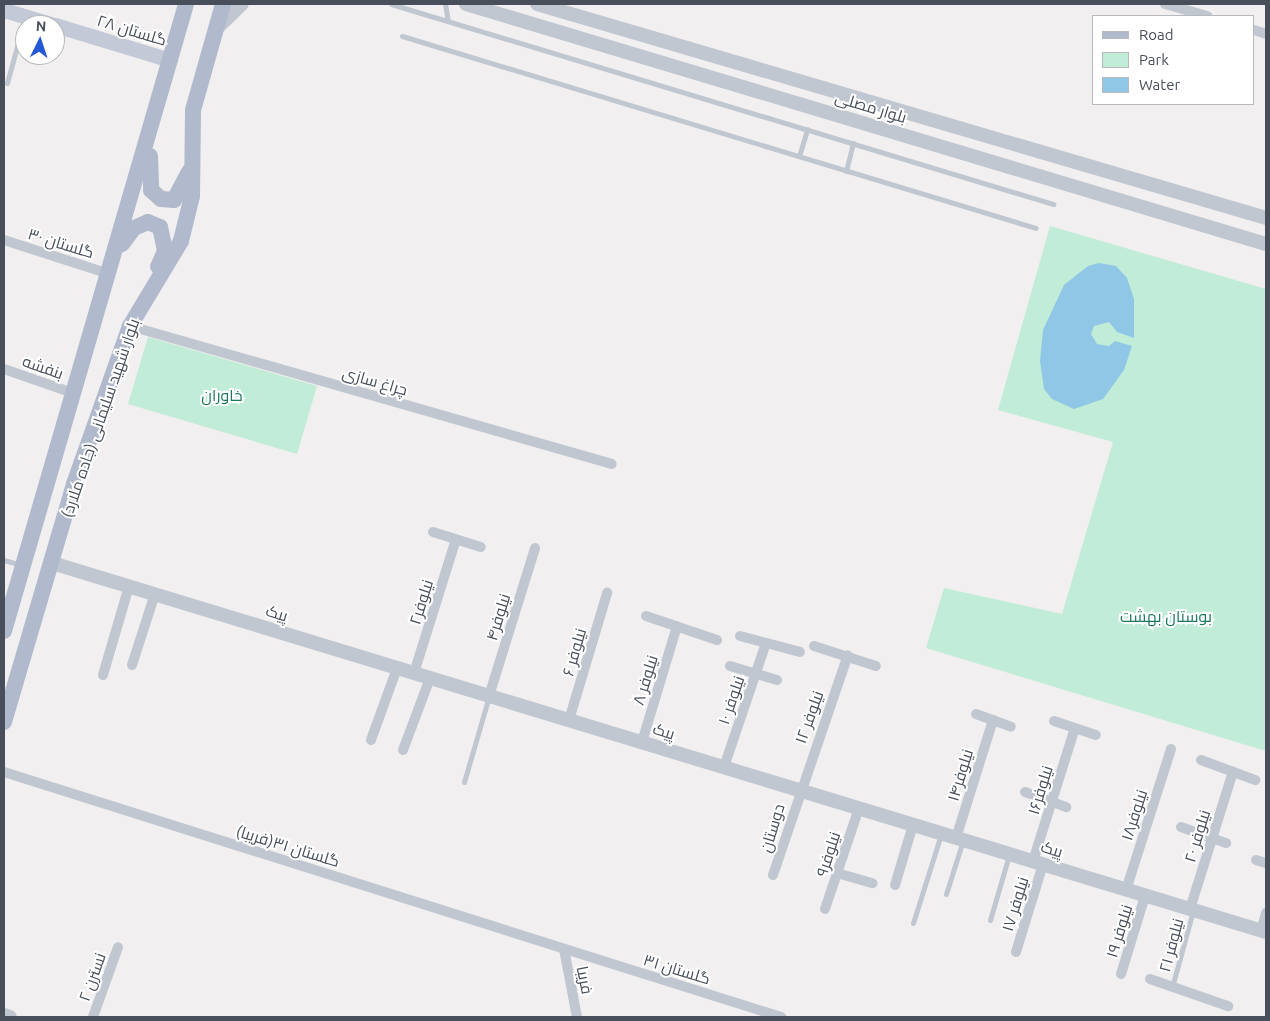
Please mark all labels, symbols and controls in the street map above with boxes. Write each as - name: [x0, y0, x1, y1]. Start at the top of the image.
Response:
- street label: گلستان ۲۸: [95, 10, 169, 50]
- north arrow: [15, 15, 65, 65]
- legend: [1092, 15, 1255, 105]
- text: N: [35, 18, 47, 34]
- text: Road: [1139, 26, 1174, 43]
- text: Park: [1139, 51, 1169, 68]
- text: Water: [1139, 76, 1180, 93]
- street label: بلوار مصلی: [833, 87, 909, 127]
- street label: گلستان ۳۰: [26, 224, 96, 262]
- street label: بلوار شهید سلیمانی (جاده ملارد): [57, 316, 143, 520]
- street label: بنفشه: [20, 351, 66, 383]
- street label: چراغ سازی: [340, 363, 410, 399]
- park label: خاوران: [201, 385, 243, 405]
- street label: نیلوفر۲: [405, 577, 437, 627]
- street label: نیلوفر۴: [482, 591, 514, 643]
- street label: پیک: [264, 601, 290, 625]
- park label: بوستان بهشت: [1120, 606, 1212, 626]
- street label: نیلوفر ۶: [558, 626, 590, 678]
- street label: نیلوفر ۸: [628, 653, 662, 707]
- street label: نیلوفر ۱۰: [714, 673, 748, 727]
- street label: نیلوفر ۱۲: [791, 688, 827, 746]
- street label: پیک: [651, 719, 677, 743]
- street label: نیلوفر۱۴: [943, 747, 977, 803]
- street label: نیلوفر۱۶: [1023, 763, 1057, 817]
- street label: نیلوفر۱۸: [1117, 787, 1151, 843]
- street label: دوستان: [756, 801, 788, 855]
- street label: نیلوفر ۲۰: [1180, 807, 1214, 865]
- street label: گلستان ۳۱(فریبا): [234, 821, 342, 871]
- street label: نیلوفر۹: [812, 829, 844, 879]
- street label: پیک: [1039, 837, 1065, 861]
- street label: نیلوفر ۱۷: [998, 874, 1032, 934]
- street label: نیلوفر ۱۹: [1102, 902, 1136, 960]
- street label: نیلوفر ۲۱: [1155, 916, 1187, 974]
- street label: نسترن ۲: [74, 950, 110, 1004]
- street label: گلستان ۳۱: [641, 950, 713, 988]
- street label: فریبا: [573, 964, 597, 996]

